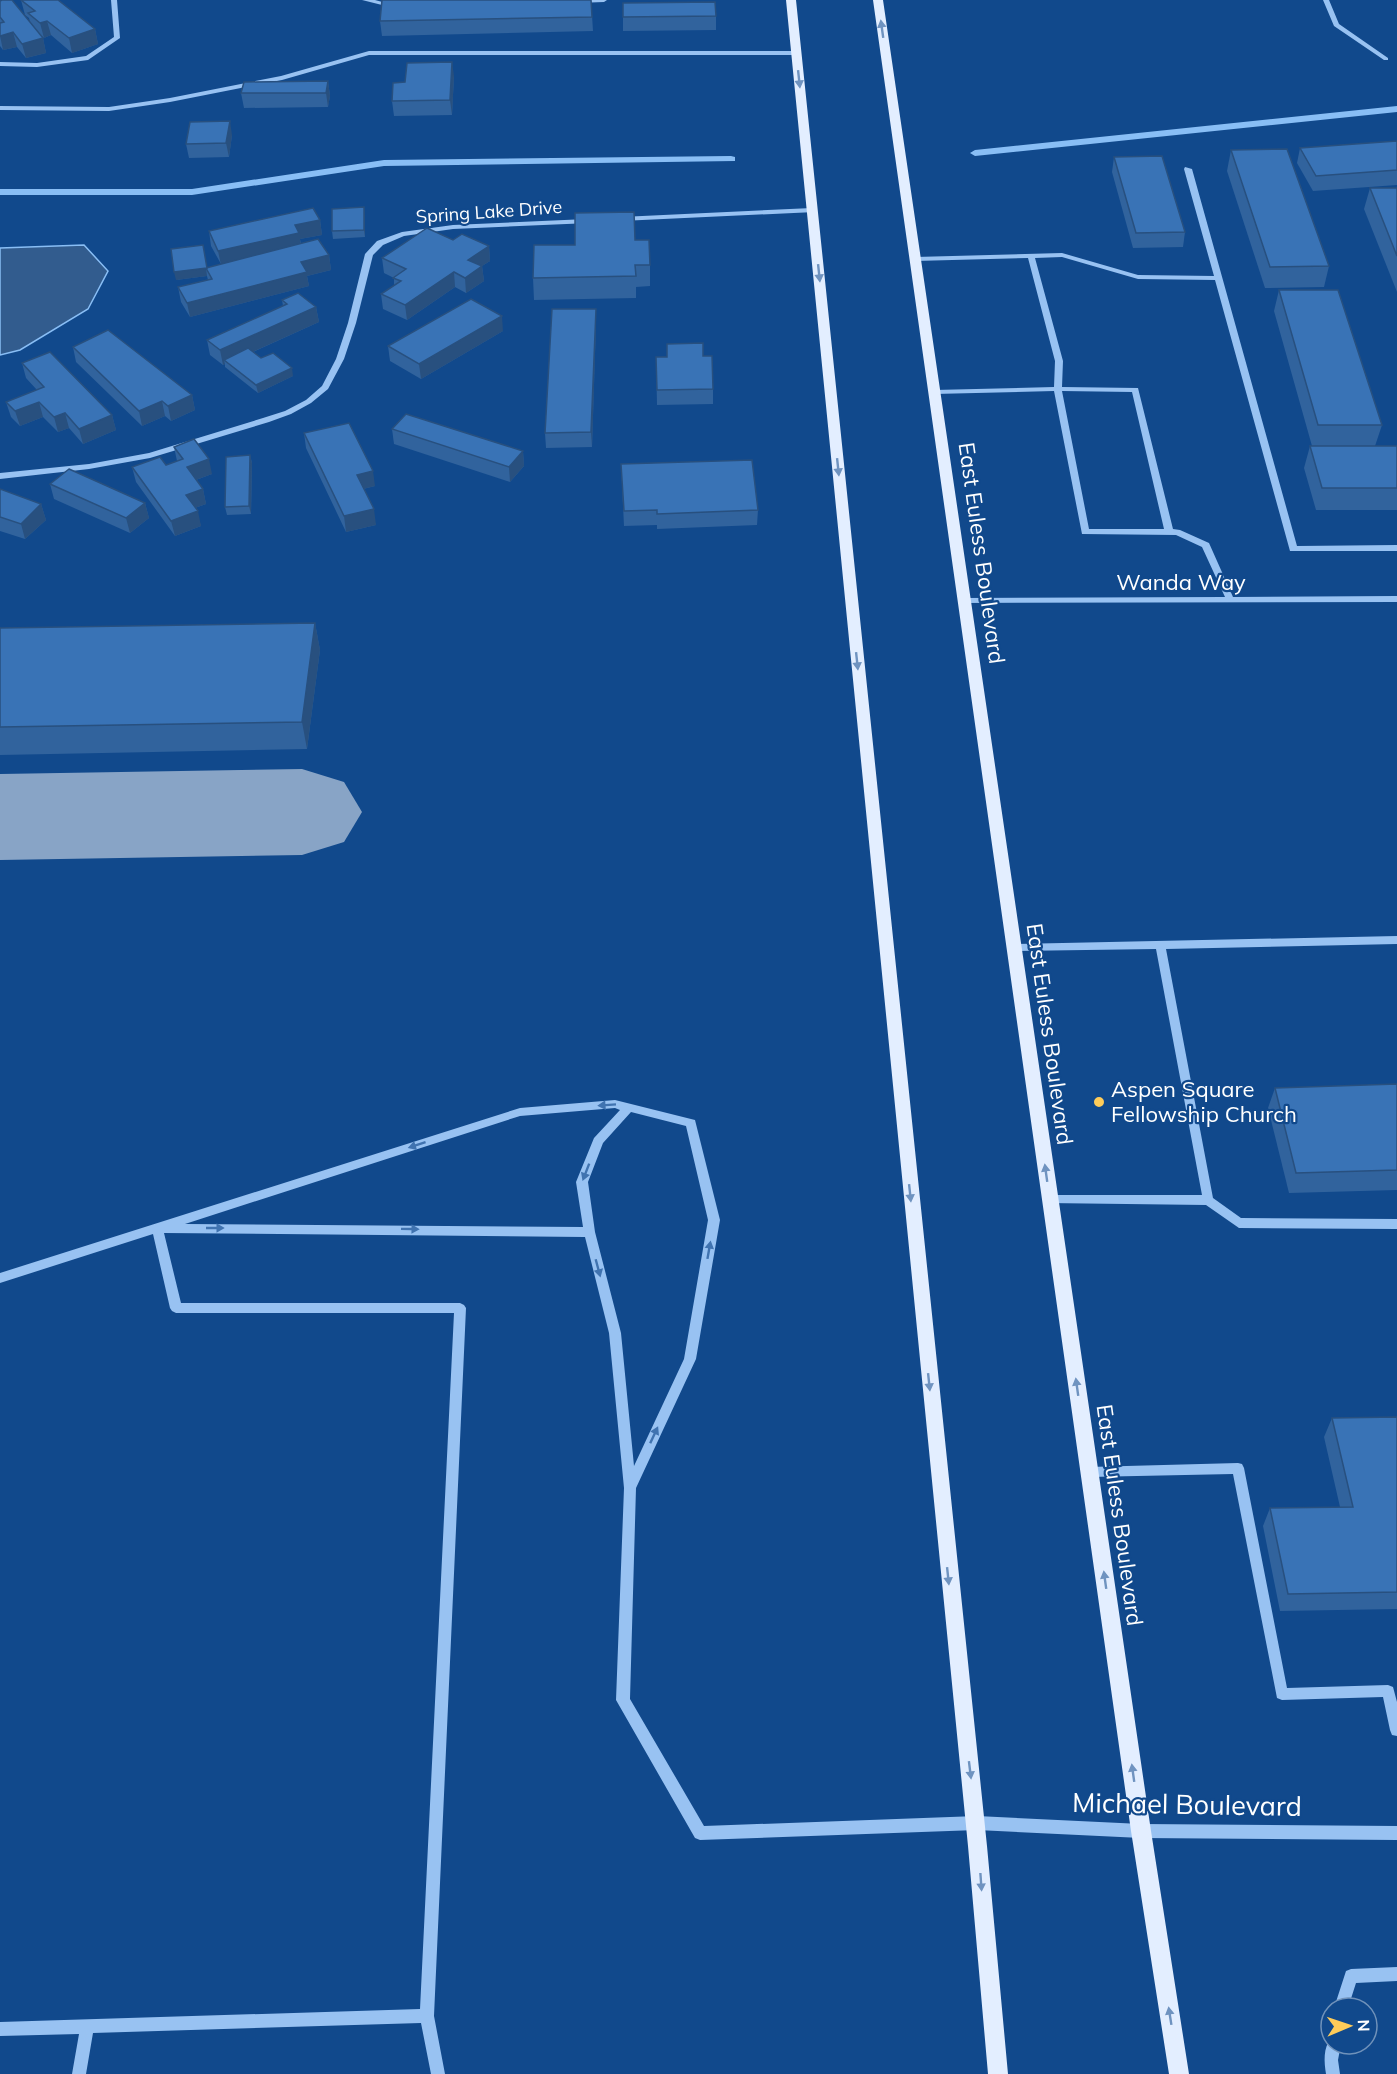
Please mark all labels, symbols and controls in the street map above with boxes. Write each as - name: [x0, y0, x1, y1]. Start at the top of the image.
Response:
- one-way arrow: [877, 19, 886, 38]
- one-way arrow: [794, 70, 804, 89]
- street label: Spring Lake Drive: [415, 195, 563, 228]
- one-way arrow: [814, 264, 823, 283]
- street label: East Euless Boulevard: [953, 440, 1011, 666]
- one-way arrow: [833, 458, 843, 477]
- street label: Wanda Way: [1116, 568, 1246, 596]
- one-way arrow: [852, 652, 862, 671]
- street label: East Euless Boulevard: [1021, 921, 1079, 1147]
- place label: Aspen Square Fellowship Church: [1111, 1075, 1297, 1128]
- marker: Aspen Square Fellowship Church: [1092, 1095, 1106, 1109]
- one-way arrow: [597, 1100, 616, 1109]
- one-way arrow: [408, 1141, 426, 1150]
- one-way arrow: [580, 1163, 590, 1181]
- one-way arrow: [1042, 1163, 1051, 1182]
- one-way arrow: [905, 1183, 915, 1202]
- one-way arrow: [206, 1223, 225, 1233]
- one-way arrow: [401, 1224, 420, 1234]
- one-way arrow: [704, 1240, 713, 1259]
- one-way arrow: [594, 1259, 604, 1277]
- one-way arrow: [924, 1373, 934, 1392]
- one-way arrow: [1073, 1377, 1082, 1396]
- street label: East Euless Boulevard: [1091, 1402, 1149, 1628]
- one-way arrow: [650, 1427, 659, 1444]
- one-way arrow: [943, 1567, 953, 1586]
- one-way arrow: [1100, 1570, 1109, 1589]
- one-way arrow: [965, 1761, 974, 1780]
- one-way arrow: [1128, 1763, 1137, 1782]
- street label: Michael Boulevard: [1072, 1785, 1302, 1823]
- one-way arrow: [976, 1872, 985, 1891]
- north arrow: [1319, 1996, 1379, 2056]
- one-way arrow: [1165, 2007, 1174, 2026]
- text: N: [1354, 2019, 1374, 2032]

